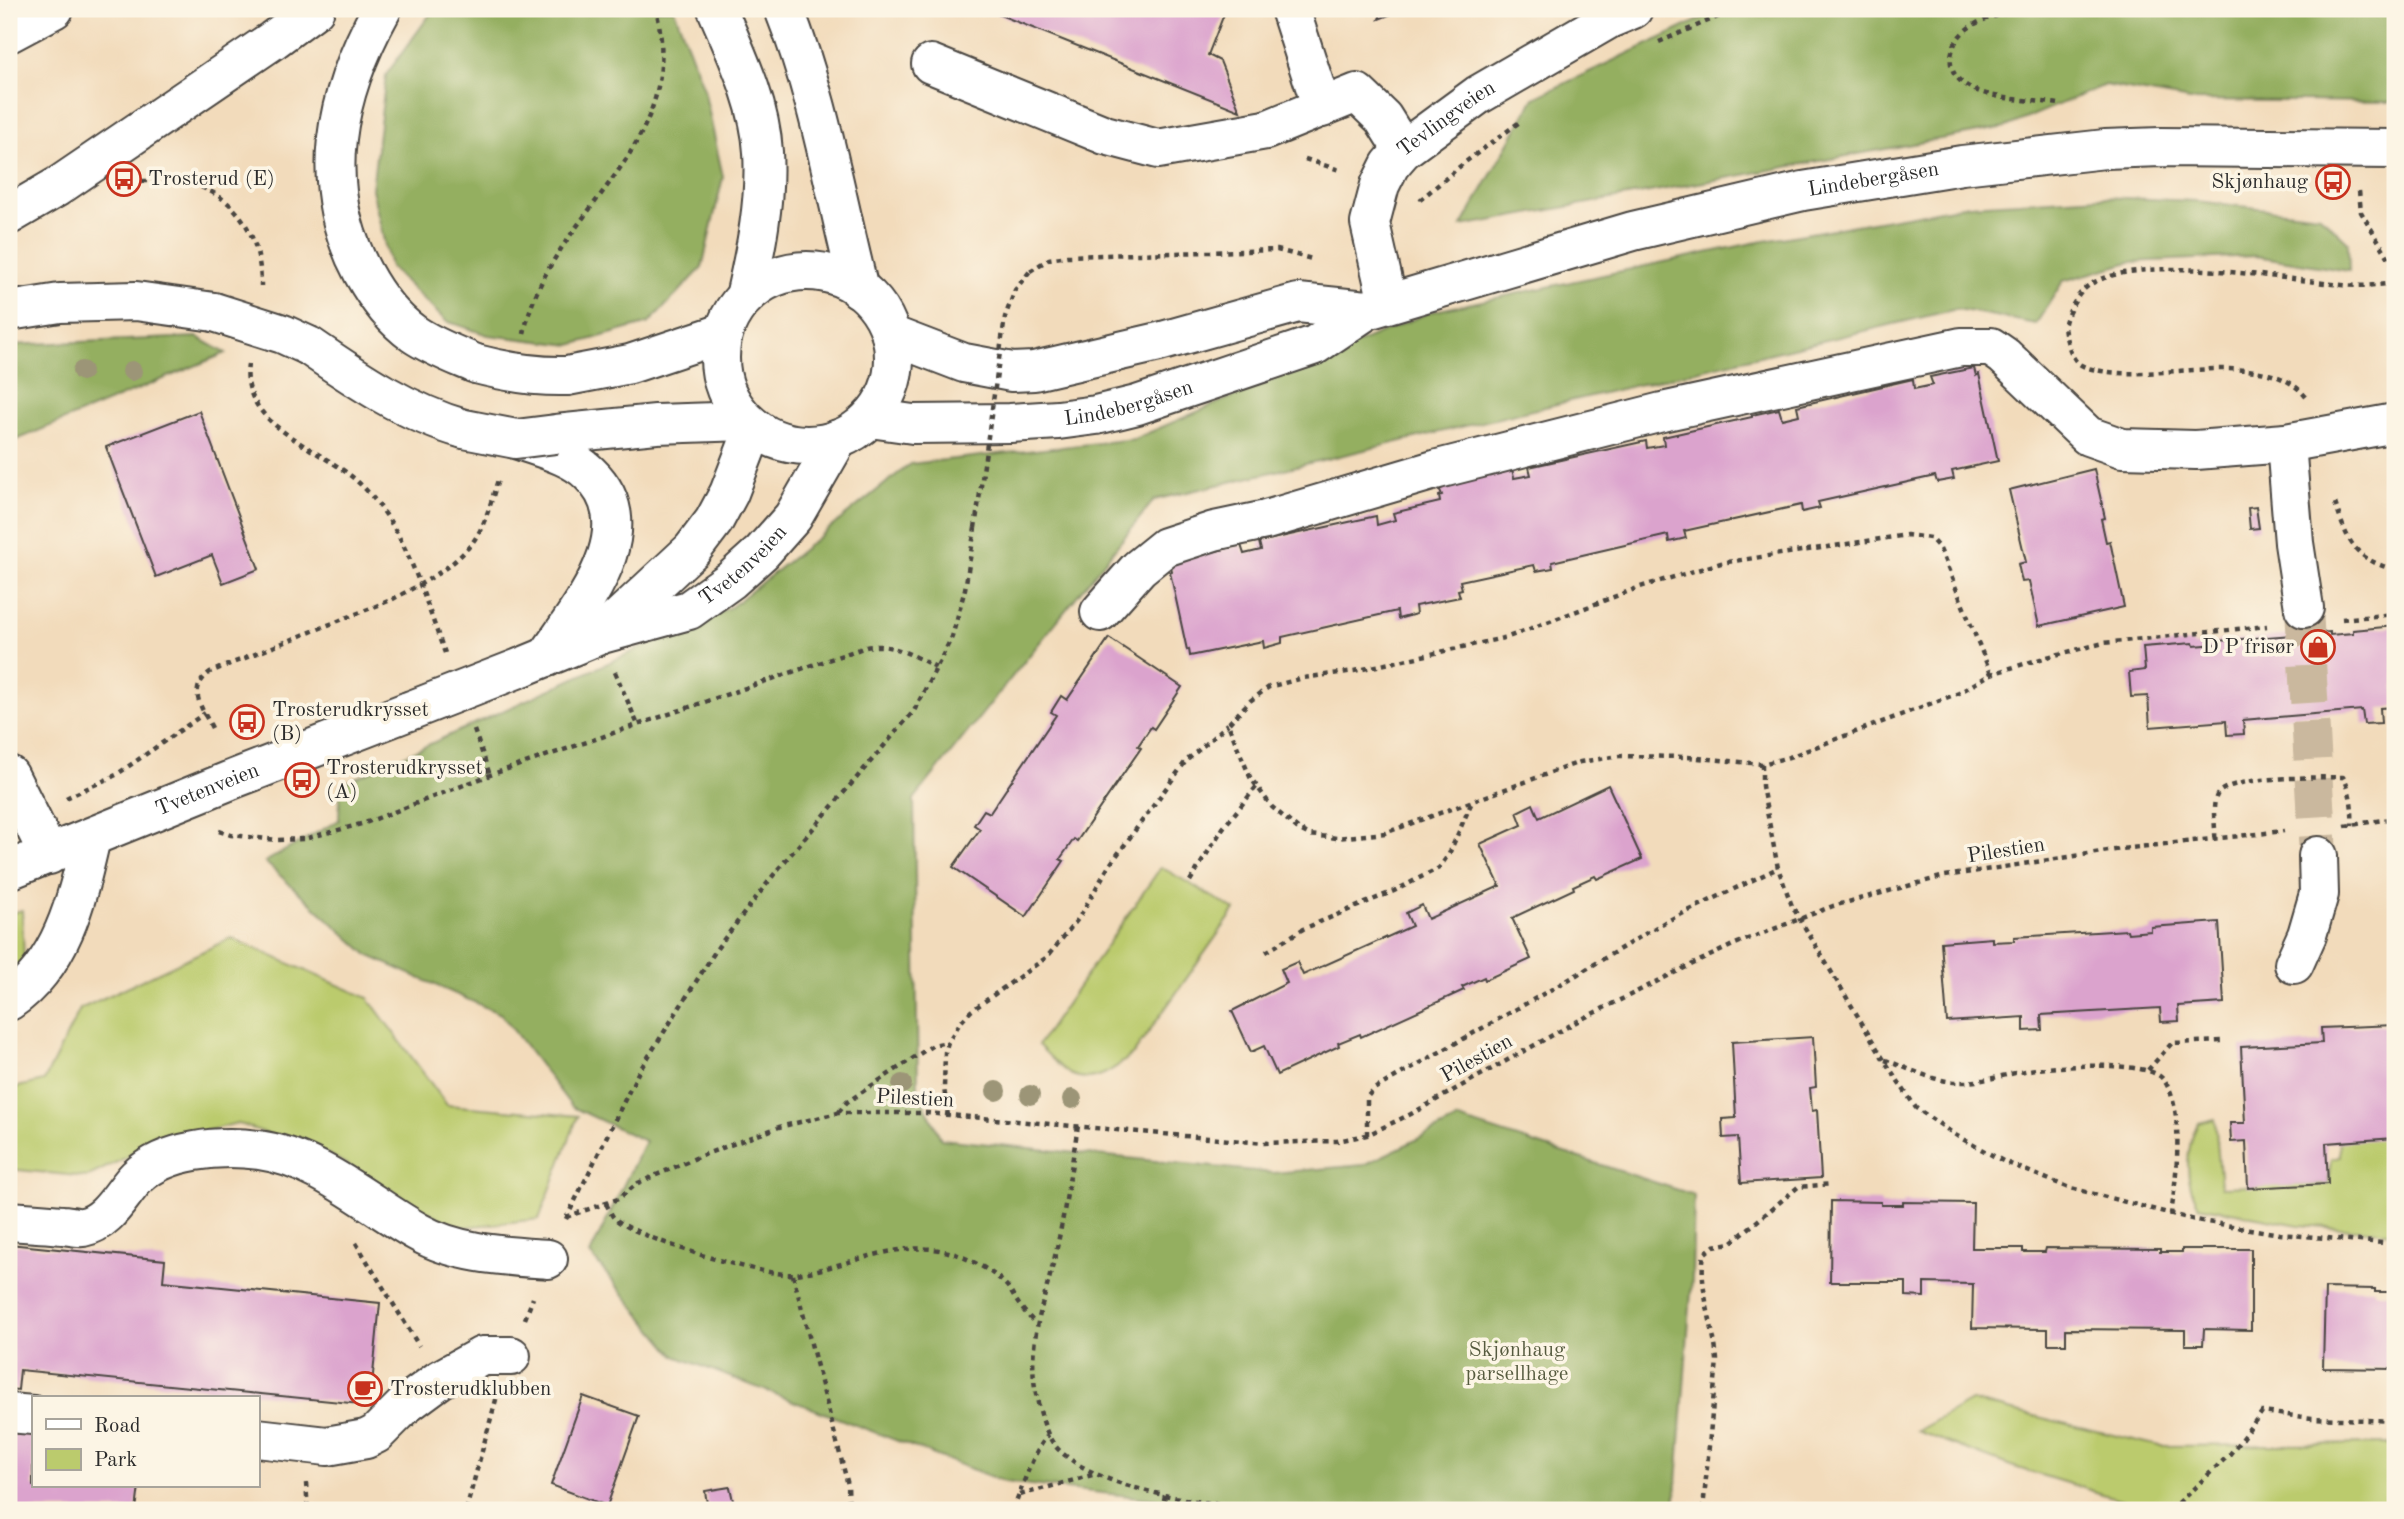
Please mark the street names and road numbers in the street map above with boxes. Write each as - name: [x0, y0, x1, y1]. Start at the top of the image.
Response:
- street label: Tevlingveien: [1394, 77, 1499, 161]
- street label: Lindebergåsen: [1806, 158, 1941, 201]
- street label: Lindebergåsen: [1063, 376, 1196, 430]
- street label: Tvetenveien: [695, 521, 791, 610]
- street label: Tvetenveien: [153, 760, 262, 820]
- street label: Pilestien: [1966, 834, 2046, 868]
- street label: Pilestien: [1438, 1031, 1516, 1087]
- street label: Pilestien: [875, 1086, 955, 1112]

